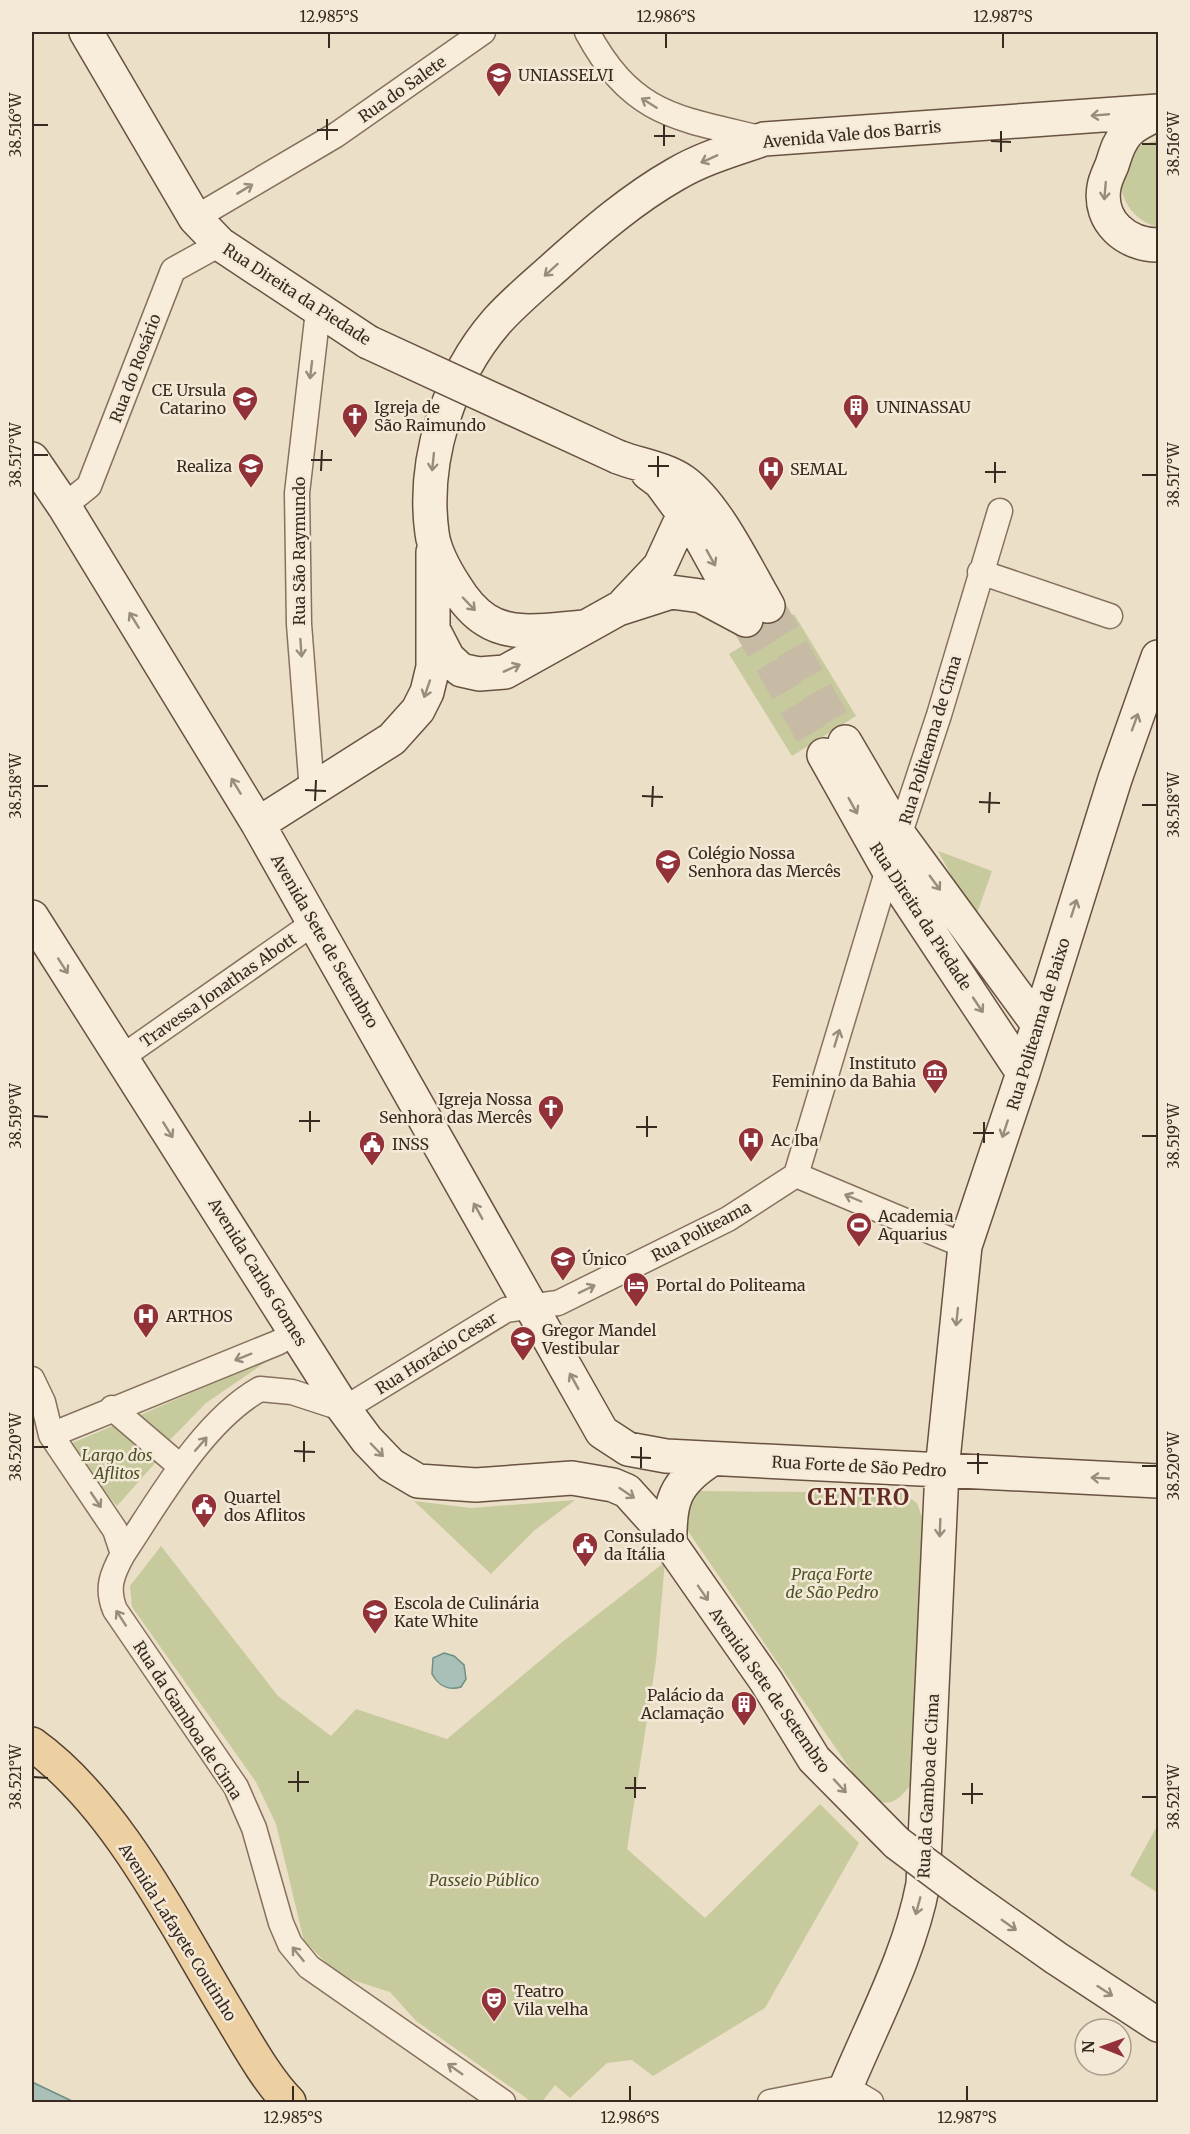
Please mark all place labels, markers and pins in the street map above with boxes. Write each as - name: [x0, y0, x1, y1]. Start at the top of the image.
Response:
- school or university icon: UNIASSELVI: [484, 60, 514, 98]
- place label: UNIASSELVI: [518, 65, 614, 85]
- place label: CE Ursula Catarino: [152, 380, 226, 418]
- school or university icon: CE Ursula Catarino: [230, 384, 260, 422]
- building icon: UNINASSAU: [841, 392, 871, 430]
- place label: Igreja de São Raimundo: [374, 397, 486, 435]
- place label: UNINASSAU: [876, 397, 971, 417]
- church icon: Igreja de São Raimundo: [340, 401, 370, 439]
- school or university icon: Realiza: [236, 451, 266, 489]
- hospital icon: SEMAL: [756, 454, 786, 492]
- place label: Realiza: [176, 456, 232, 476]
- place label: SEMAL: [790, 459, 847, 479]
- place label: Colégio Nossa Senhora das Mercês: [688, 843, 841, 881]
- school or university icon: Colégio Nossa Senhora das Mercês: [653, 847, 683, 885]
- place label: Instituto Feminino da Bahia: [772, 1053, 916, 1091]
- museum icon: Instituto Feminino da Bahia: [920, 1057, 950, 1095]
- place label: Igreja Nossa Senhora das Mercês: [379, 1089, 532, 1127]
- church icon: Igreja Nossa Senhora das Mercês: [536, 1093, 566, 1131]
- hospital icon: Ac Iba: [736, 1125, 766, 1163]
- public building icon: INSS: [357, 1129, 387, 1167]
- place label: Ac Iba: [770, 1130, 819, 1150]
- place label: INSS: [392, 1134, 429, 1154]
- place label: Academia Aquarius: [877, 1206, 954, 1244]
- sports icon: Academia Aquarius: [844, 1210, 874, 1248]
- school or university icon: Único: [548, 1244, 578, 1282]
- place label: Único: [582, 1249, 626, 1269]
- hotel icon: Portal do Politeama: [621, 1270, 651, 1308]
- place label: Portal do Politeama: [656, 1275, 806, 1295]
- hospital icon: ARTHOS: [131, 1301, 161, 1339]
- place label: ARTHOS: [165, 1306, 233, 1326]
- place label: Gregor Mandel Vestibular: [541, 1320, 656, 1358]
- school or university icon: Gregor Mandel Vestibular: [508, 1324, 538, 1362]
- place label: Quartel dos Aflitos: [224, 1487, 306, 1525]
- public building icon: Quartel dos Aflitos: [189, 1491, 219, 1529]
- place label: Consulado da Itália: [604, 1526, 685, 1564]
- public building icon: Consulado da Itália: [570, 1530, 600, 1568]
- place label: Escola de Culinária Kate White: [394, 1593, 540, 1631]
- school or university icon: Escola de Culinária Kate White: [360, 1597, 390, 1635]
- place label: Palácio da Aclamação: [640, 1685, 724, 1723]
- building icon: Palácio da Aclamação: [729, 1689, 759, 1727]
- place label: Teatro Vila velha: [513, 1981, 589, 2019]
- theatre icon: Teatro Vila velha: [479, 1985, 509, 2023]

